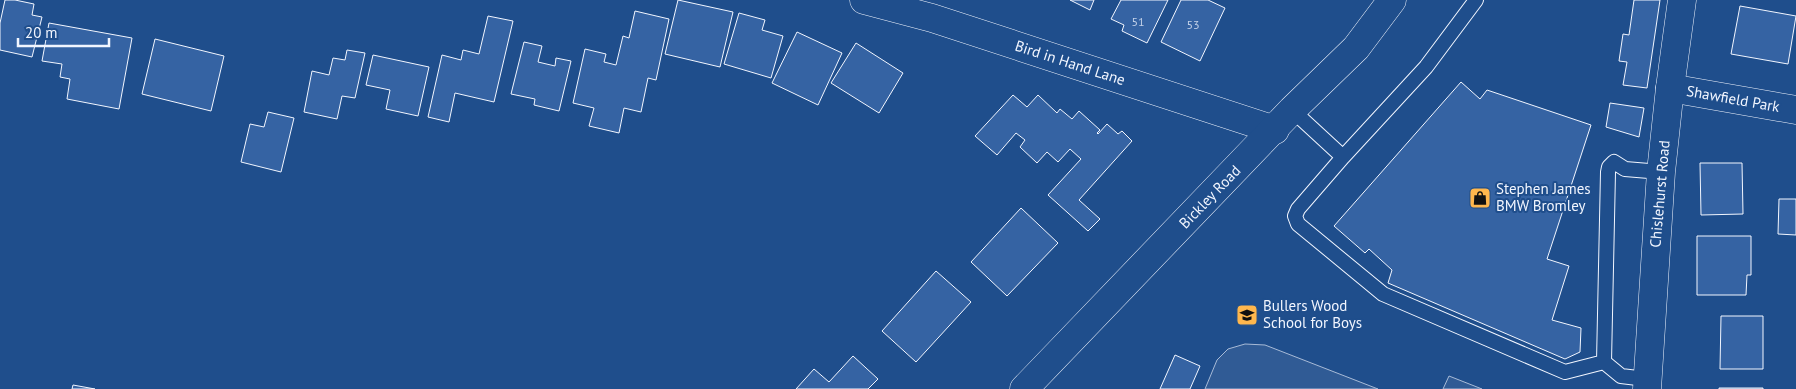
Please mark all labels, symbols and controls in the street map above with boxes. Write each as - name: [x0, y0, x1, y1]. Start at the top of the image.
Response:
- house number: 51: [1131, 14, 1145, 29]
- scale bar: [18, 15, 109, 47]
- house number: 53: [1186, 17, 1200, 32]
- text: 20 m: [25, 23, 58, 42]
- street label: Bird in Hand Lane: [1013, 36, 1128, 89]
- street label: Shawfield Park: [1685, 81, 1782, 116]
- street label: Chislehurst Road: [1645, 140, 1674, 248]
- street label: Bickley Road: [1175, 161, 1244, 232]
- place label: Stephen James BMW Bromley: [1496, 179, 1591, 215]
- shop icon: Stephen James BMW Bromley: [1468, 186, 1492, 210]
- place label: Bullers Wood School for Boys: [1263, 296, 1362, 332]
- school or university icon: Bullers Wood School for Boys: [1235, 303, 1259, 327]

